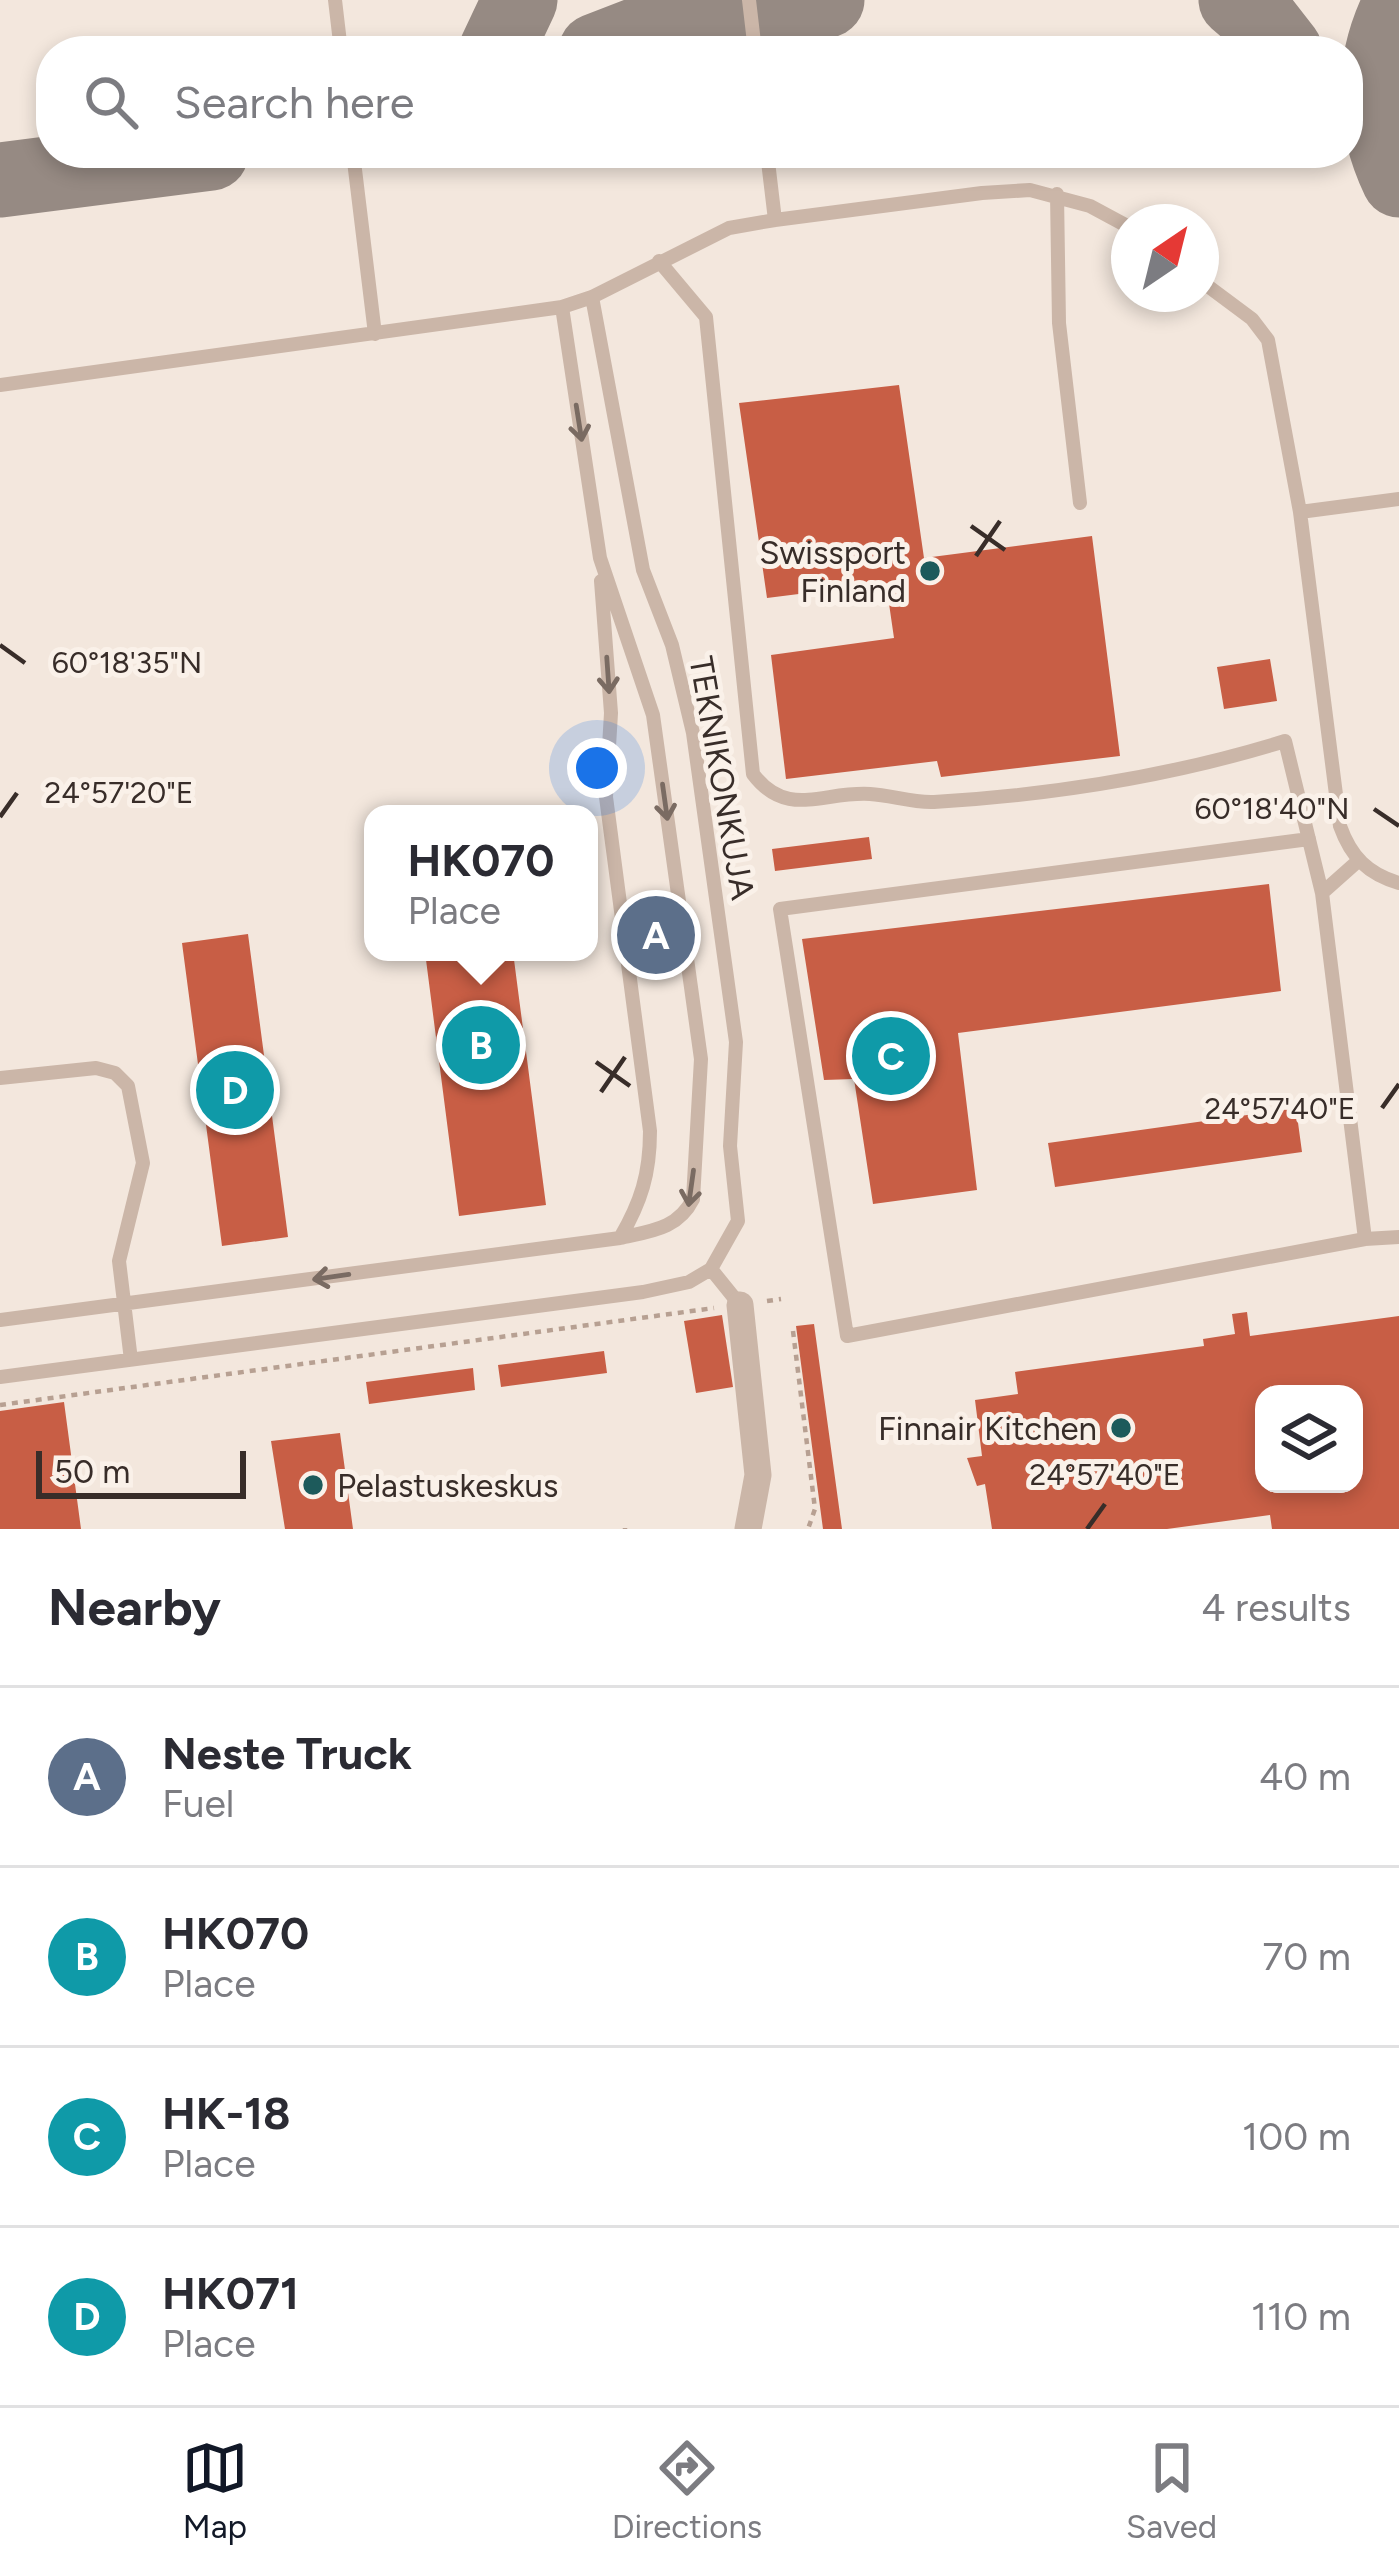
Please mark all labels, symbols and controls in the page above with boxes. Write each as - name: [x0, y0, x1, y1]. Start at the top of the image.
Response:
- search box: [36, 36, 1363, 168]
- icon: search: [78, 69, 144, 135]
- text: Search here: [174, 75, 414, 129]
- north arrow: [1111, 204, 1219, 312]
- one-way arrow: [568, 403, 591, 442]
- place label: Swissport Finland: [759, 533, 906, 610]
- marker: Swissport Finland: [917, 558, 943, 584]
- text: 60°18'35"N: [52, 644, 202, 681]
- street label: TEKNIKONKUJA: [681, 653, 763, 903]
- one-way arrow: [597, 655, 620, 694]
- your location: [567, 738, 627, 798]
- text: 24°57'20"E: [44, 774, 194, 811]
- one-way arrow: [654, 782, 677, 821]
- text: 60°18'40"N: [1195, 790, 1349, 827]
- popup: [364, 805, 598, 961]
- text: HK070: [407, 833, 555, 887]
- text: Place: [407, 887, 501, 934]
- pin: A: [617, 890, 695, 980]
- pin: B: [442, 1000, 520, 1090]
- pin: C: [852, 1011, 930, 1101]
- pin: D: [196, 1045, 274, 1135]
- text: 24°57'40"E: [1204, 1090, 1356, 1127]
- one-way arrow: [679, 1168, 702, 1207]
- one-way arrow: [312, 1266, 351, 1288]
- map controls: [1255, 1385, 1363, 1493]
- button: layers: [1255, 1385, 1363, 1493]
- place label: Finnair Kitchen: [878, 1409, 1097, 1448]
- marker: Finnair Kitchen: [1108, 1415, 1134, 1441]
- scale bar: [36, 1445, 246, 1498]
- text: 50 m: [54, 1452, 130, 1491]
- text: 24°57'40"E: [1029, 1456, 1181, 1493]
- place label: Pelastuskeskus: [337, 1466, 558, 1505]
- marker: Pelastuskeskus: [300, 1472, 326, 1498]
- text: Nearby: [48, 1577, 221, 1638]
- text: 4 results: [1201, 1584, 1351, 1631]
- text: Neste Truck: [162, 1726, 412, 1780]
- text: A: [73, 1753, 101, 1800]
- text: 40 m: [1259, 1753, 1351, 1800]
- text: Fuel: [162, 1780, 234, 1827]
- text: HK070: [162, 1906, 309, 1960]
- text: B: [75, 1933, 99, 1980]
- text: 70 m: [1262, 1933, 1351, 1980]
- text: Place: [162, 1960, 255, 2007]
- text: HK-18: [162, 2086, 291, 2140]
- text: C: [73, 2113, 101, 2160]
- text: 100 m: [1242, 2113, 1351, 2160]
- text: Place: [162, 2140, 255, 2187]
- text: HK071: [162, 2266, 299, 2320]
- text: D: [73, 2293, 101, 2340]
- text: 110 m: [1251, 2293, 1351, 2340]
- text: Place: [162, 2320, 255, 2367]
- tab: Map: [182, 2435, 248, 2546]
- tab: Directions: [612, 2435, 762, 2546]
- tab: Saved: [1126, 2435, 1217, 2546]

